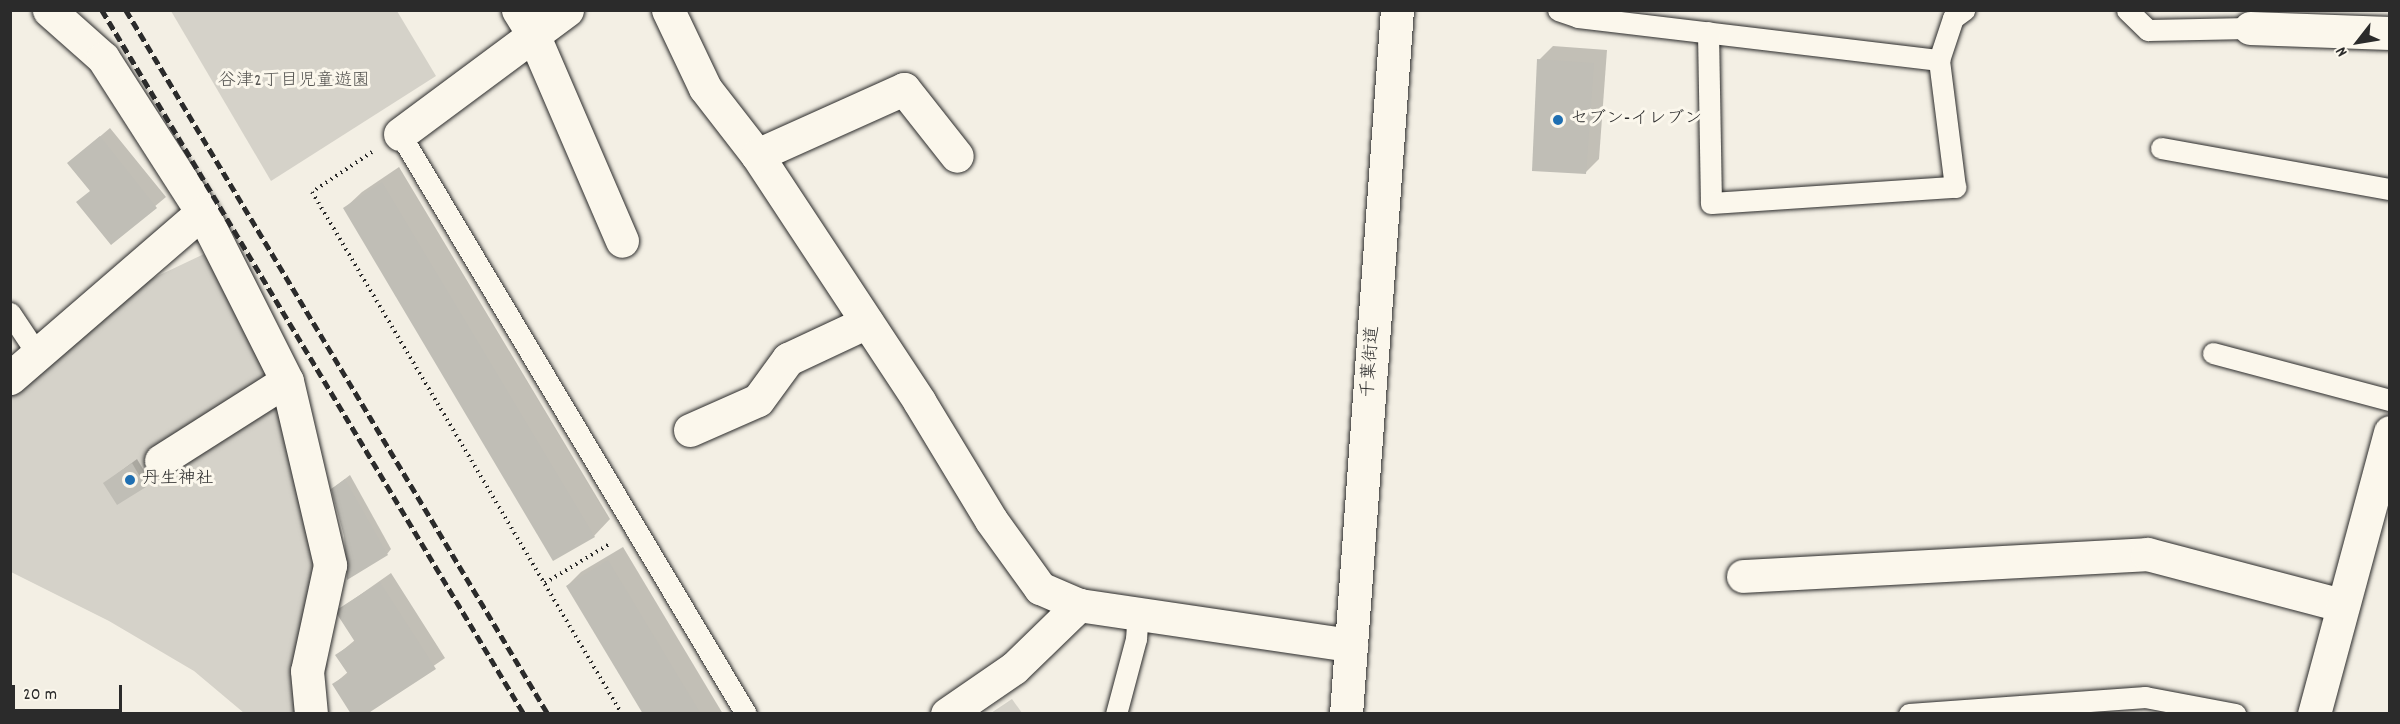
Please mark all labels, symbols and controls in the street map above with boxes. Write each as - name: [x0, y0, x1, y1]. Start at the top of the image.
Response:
- north arrow: [2328, 12, 2388, 72]
- text: N: [2330, 42, 2354, 61]
- park label: 谷津2丁目児童遊園: [218, 71, 370, 93]
- place label: セブン-イレブン: [1570, 109, 1702, 131]
- marker: セブン-イレブン: [1551, 113, 1565, 127]
- street label: 千葉街道: [1359, 325, 1385, 399]
- place label: 丹生神社: [142, 469, 214, 491]
- marker: 丹生神社: [123, 473, 137, 487]
- scale bar: [15, 673, 124, 711]
- text: 20 m: [23, 683, 57, 708]

